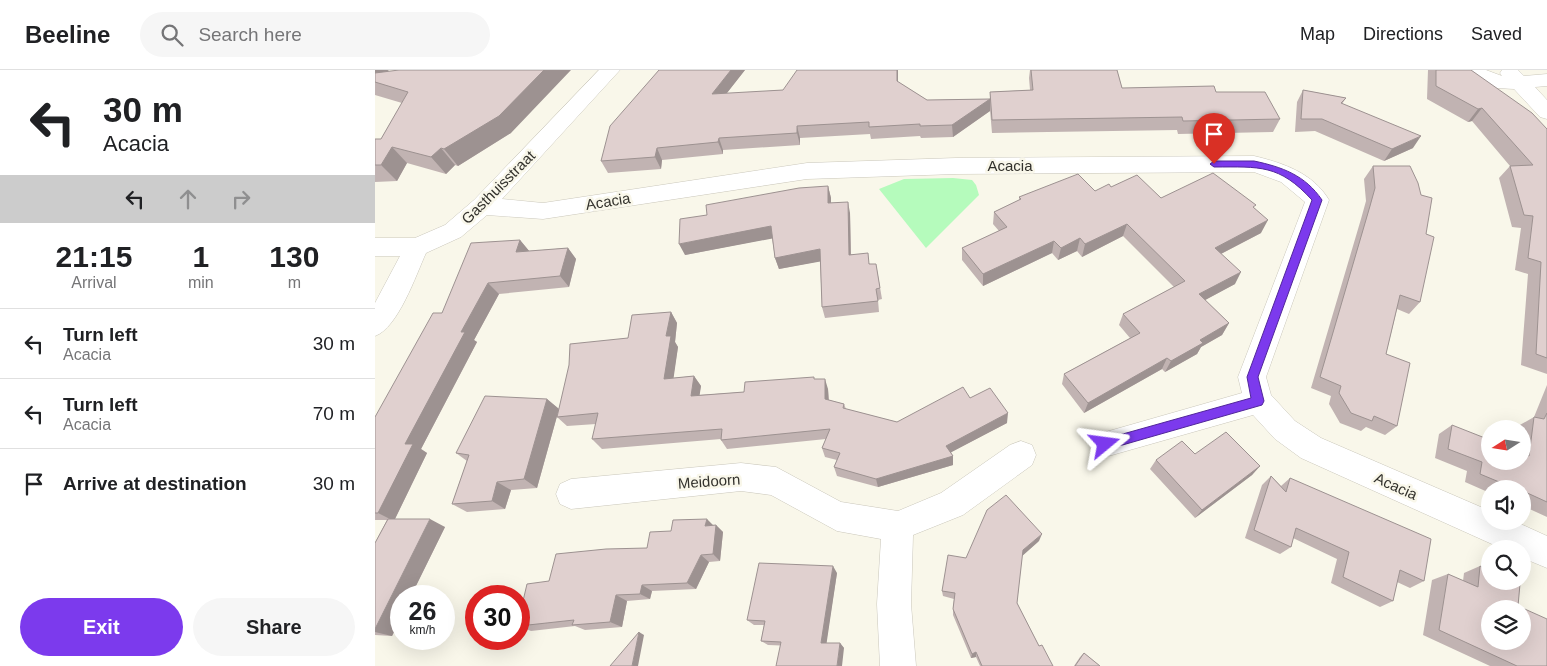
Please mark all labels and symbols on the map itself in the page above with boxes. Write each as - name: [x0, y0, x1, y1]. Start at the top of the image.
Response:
- pin: [1193, 113, 1235, 164]
- street label: Gasthuisstraat: [458, 146, 539, 227]
- street label: Acacia: [987, 157, 1033, 174]
- street label: Acacia: [584, 189, 632, 213]
- position arrow: [1078, 417, 1130, 469]
- north arrow: [1481, 420, 1531, 470]
- street label: Acacia: [1372, 469, 1421, 503]
- street label: Meidoorn: [677, 470, 741, 492]
- speed limit sign: 30: [465, 585, 530, 650]

